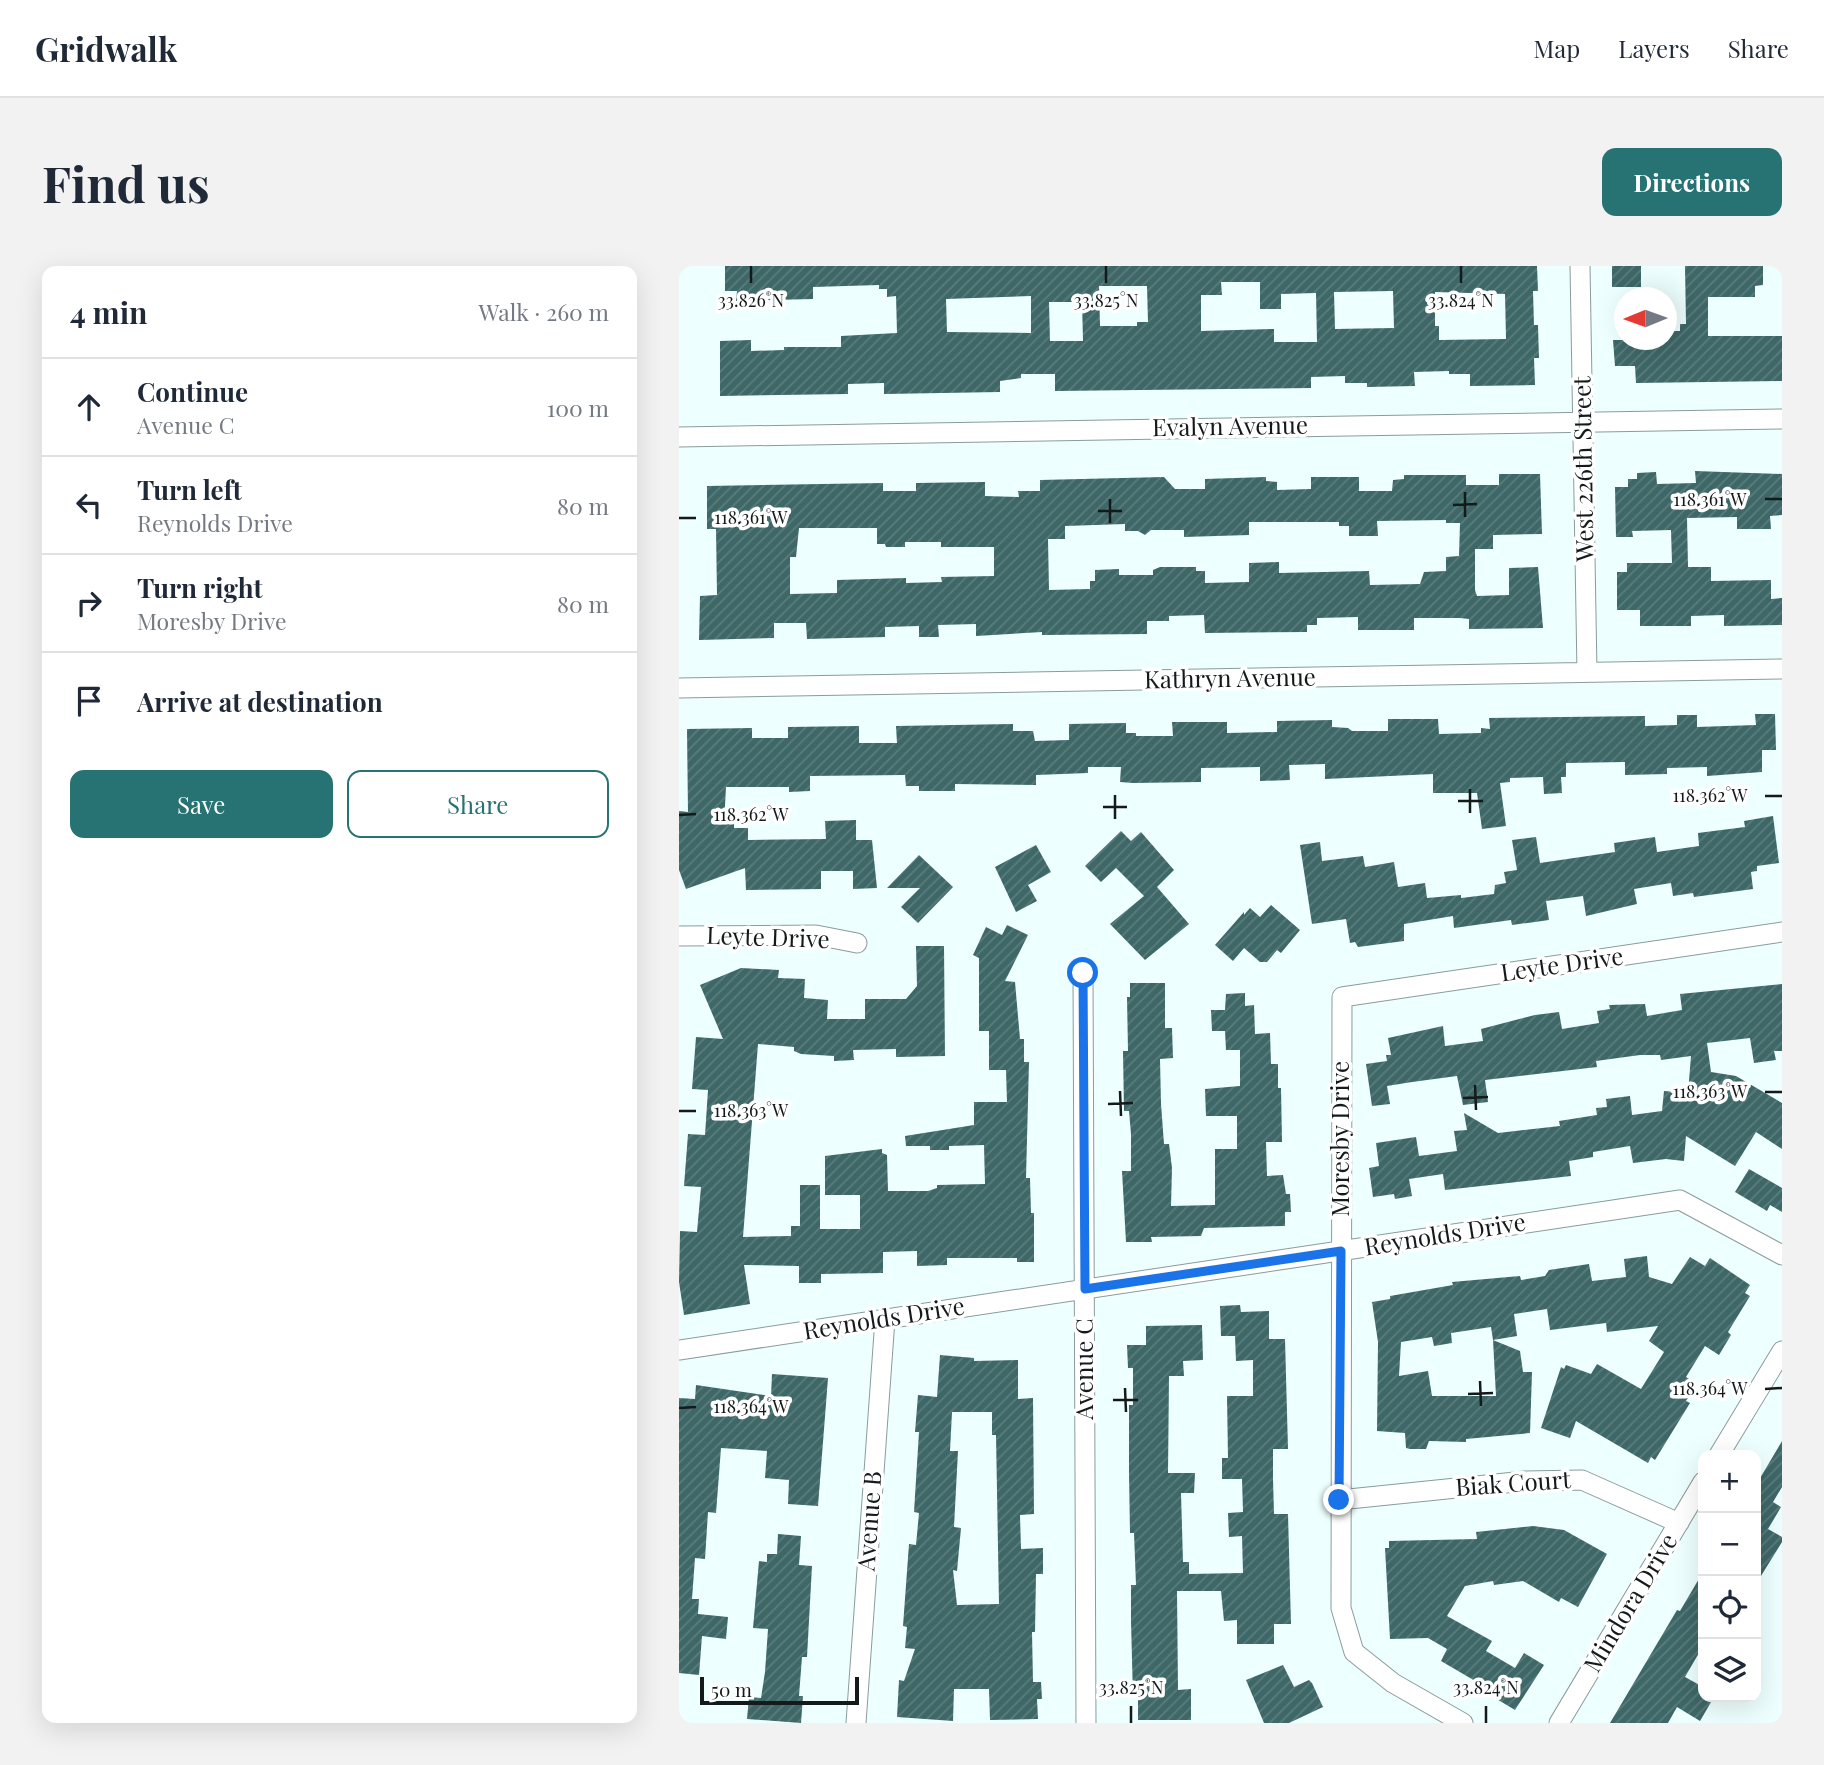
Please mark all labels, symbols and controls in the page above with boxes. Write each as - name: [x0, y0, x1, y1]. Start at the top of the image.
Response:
- text: Gridwalk: [35, 26, 177, 70]
- text: Map: [1534, 32, 1580, 64]
- text: Layers: [1618, 32, 1690, 64]
- text: Share: [1728, 32, 1789, 64]
- button: Directions: [1602, 148, 1782, 216]
- text: Find us: [42, 150, 210, 215]
- north arrow: [1614, 287, 1677, 350]
- text: 33.826°N: [718, 288, 785, 312]
- text: 33.825°N: [1074, 288, 1139, 312]
- text: 33.824°N: [1428, 288, 1494, 312]
- text: 4 min: [70, 292, 148, 332]
- text: Walk · 260 m: [479, 296, 609, 327]
- text: Continue: [137, 374, 248, 409]
- street label: West 226th Street: [1564, 376, 1600, 563]
- icon: ahead: [70, 388, 108, 426]
- text: 100 m: [547, 392, 609, 423]
- street label: Evalyn Avenue: [1152, 408, 1308, 442]
- text: Avenue C: [137, 409, 234, 440]
- text: Turn left: [137, 472, 242, 507]
- icon: left: [70, 486, 108, 524]
- text: 118.361°W: [1673, 487, 1747, 511]
- text: 80 m: [557, 490, 609, 521]
- text: 118.361°W: [714, 505, 788, 529]
- text: Reynolds Drive: [137, 507, 293, 538]
- text: Turn right: [137, 570, 263, 605]
- icon: right: [70, 584, 108, 622]
- text: 80 m: [557, 588, 609, 619]
- text: Moresby Drive: [137, 605, 287, 636]
- street label: Kathryn Avenue: [1144, 660, 1316, 694]
- icon: arrive: [70, 682, 108, 720]
- text: Arrive at destination: [137, 684, 383, 719]
- button: Save: [70, 770, 333, 838]
- button: Share: [347, 770, 609, 838]
- text: 118.362°W: [1672, 783, 1748, 807]
- text: 118.362°W: [713, 802, 789, 826]
- street label: Leyte Drive: [706, 918, 830, 954]
- street label: Leyte Drive: [1498, 939, 1625, 987]
- route start: [1067, 957, 1098, 988]
- street label: Moresby Drive: [1323, 1061, 1355, 1217]
- text: 118.363°W: [1673, 1079, 1748, 1103]
- text: 118.363°W: [714, 1098, 789, 1122]
- street label: Reynolds Drive: [1362, 1204, 1528, 1262]
- street label: Reynolds Drive: [801, 1288, 967, 1346]
- street label: Avenue C: [1067, 1318, 1099, 1421]
- text: 118.364°W: [1672, 1376, 1748, 1400]
- text: 118.364°W: [713, 1394, 789, 1418]
- map controls: [1698, 1450, 1761, 1702]
- button: +: [1698, 1450, 1761, 1513]
- street label: Biak Court: [1454, 1462, 1572, 1502]
- street label: Avenue B: [848, 1470, 887, 1573]
- route end: [1323, 1484, 1354, 1515]
- button: −: [1698, 1513, 1761, 1576]
- street label: Mindora Drive: [1575, 1527, 1683, 1677]
- button: locate: [1698, 1576, 1761, 1639]
- button: layers: [1698, 1639, 1761, 1702]
- scale bar: [700, 1674, 859, 1706]
- text: 33.825°N: [1099, 1675, 1164, 1699]
- text: 33.824°N: [1453, 1675, 1519, 1699]
- text: 50 m: [711, 1676, 752, 1702]

